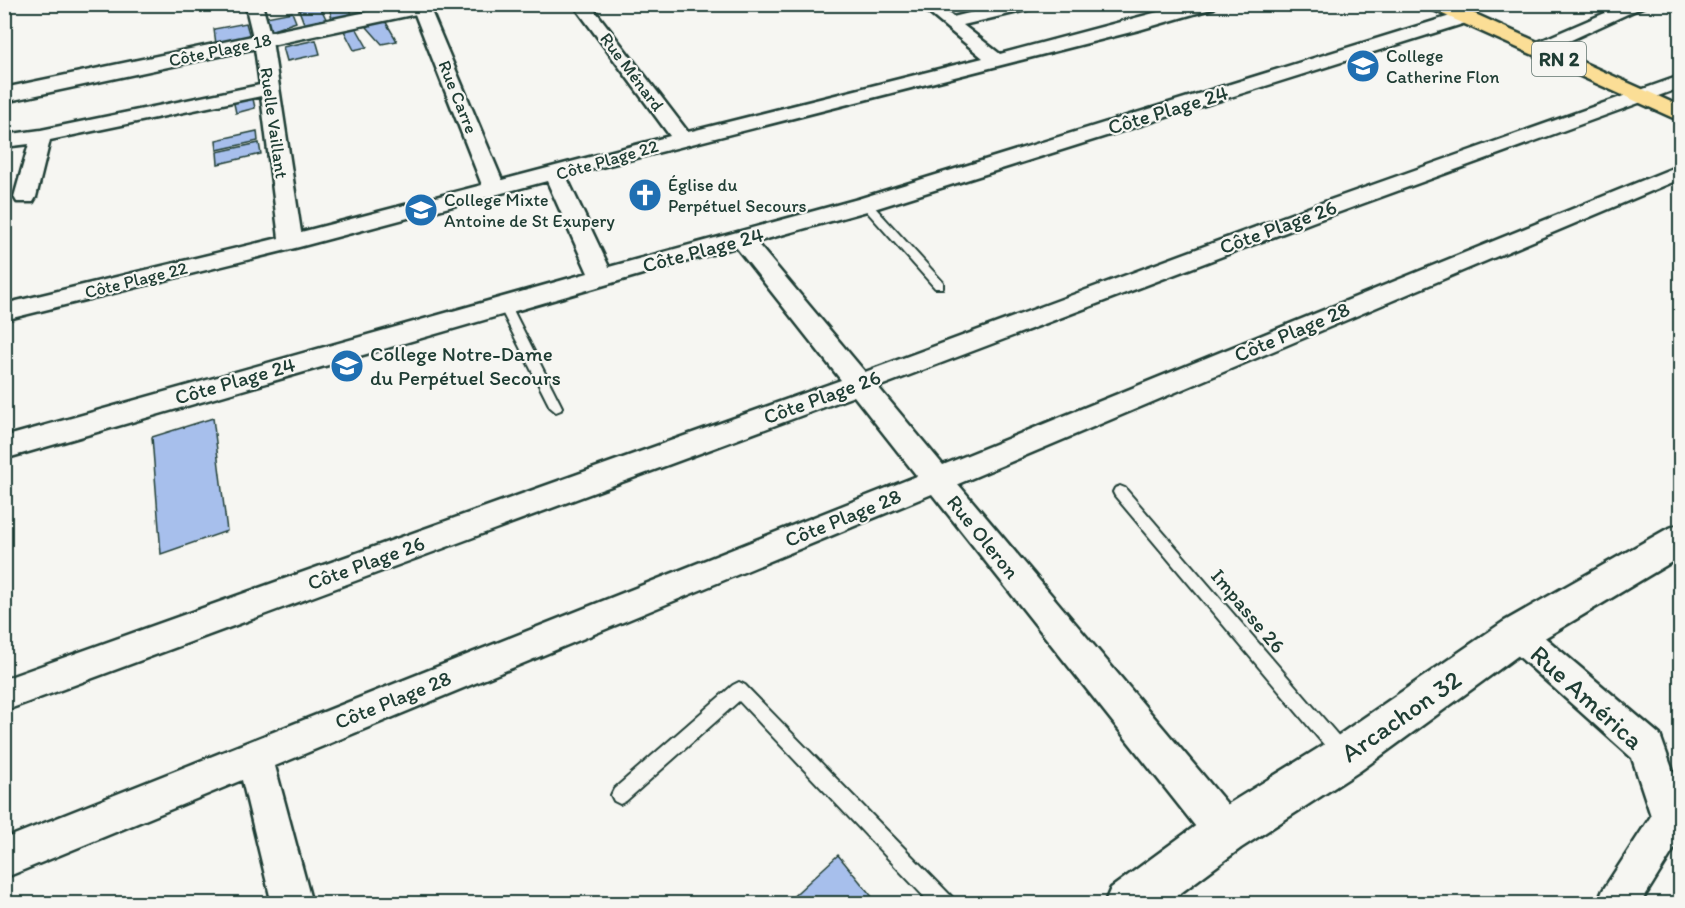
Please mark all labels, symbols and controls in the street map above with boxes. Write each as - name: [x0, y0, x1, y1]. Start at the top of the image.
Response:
- street label: Côte Plage 18: [167, 28, 274, 72]
- street label: Rue Ménard: [595, 28, 669, 116]
- road number: RN 2: [1532, 42, 1586, 76]
- place label: College Catherine Flon: [1386, 45, 1500, 88]
- school or university icon: College Catherine Flon: [1345, 48, 1381, 84]
- street label: Rue Carre: [433, 57, 483, 137]
- street label: Ruelle Vaillant: [255, 66, 293, 180]
- street label: Côte Plage 24: [1105, 79, 1231, 140]
- street label: Côte Plage 22: [553, 135, 661, 185]
- place label: Église du Perpétuel Secours: [668, 174, 807, 217]
- church icon: Église du Perpétuel Secours: [627, 177, 663, 213]
- place label: College Mixte Antoine de St Exupery: [444, 189, 615, 232]
- school or university icon: College Mixte Antoine de St Exupery: [403, 192, 439, 228]
- street label: Côte Plage 26: [1216, 194, 1340, 259]
- street label: Côte Plage 24: [640, 221, 767, 278]
- street label: Côte Plage 22: [82, 256, 190, 303]
- street label: Côte Plage 28: [1230, 296, 1353, 367]
- place label: College Notre-Dame du Perpétuel Secours: [370, 341, 561, 390]
- school or university icon: College Notre-Dame du Perpétuel Secours: [329, 348, 365, 384]
- street label: Côte Plage 24: [172, 351, 298, 410]
- street label: Côte Plage 26: [760, 364, 884, 429]
- street label: Côte Plage 28: [781, 483, 905, 552]
- street label: Rue Oleron: [942, 490, 1025, 584]
- street label: Côte Plage 26: [304, 530, 428, 595]
- street label: Impasse 26: [1206, 563, 1291, 658]
- street label: Rue América: [1524, 638, 1651, 756]
- street label: Arcachon 32: [1335, 663, 1467, 769]
- street label: Côte Plage 28: [331, 665, 455, 734]

